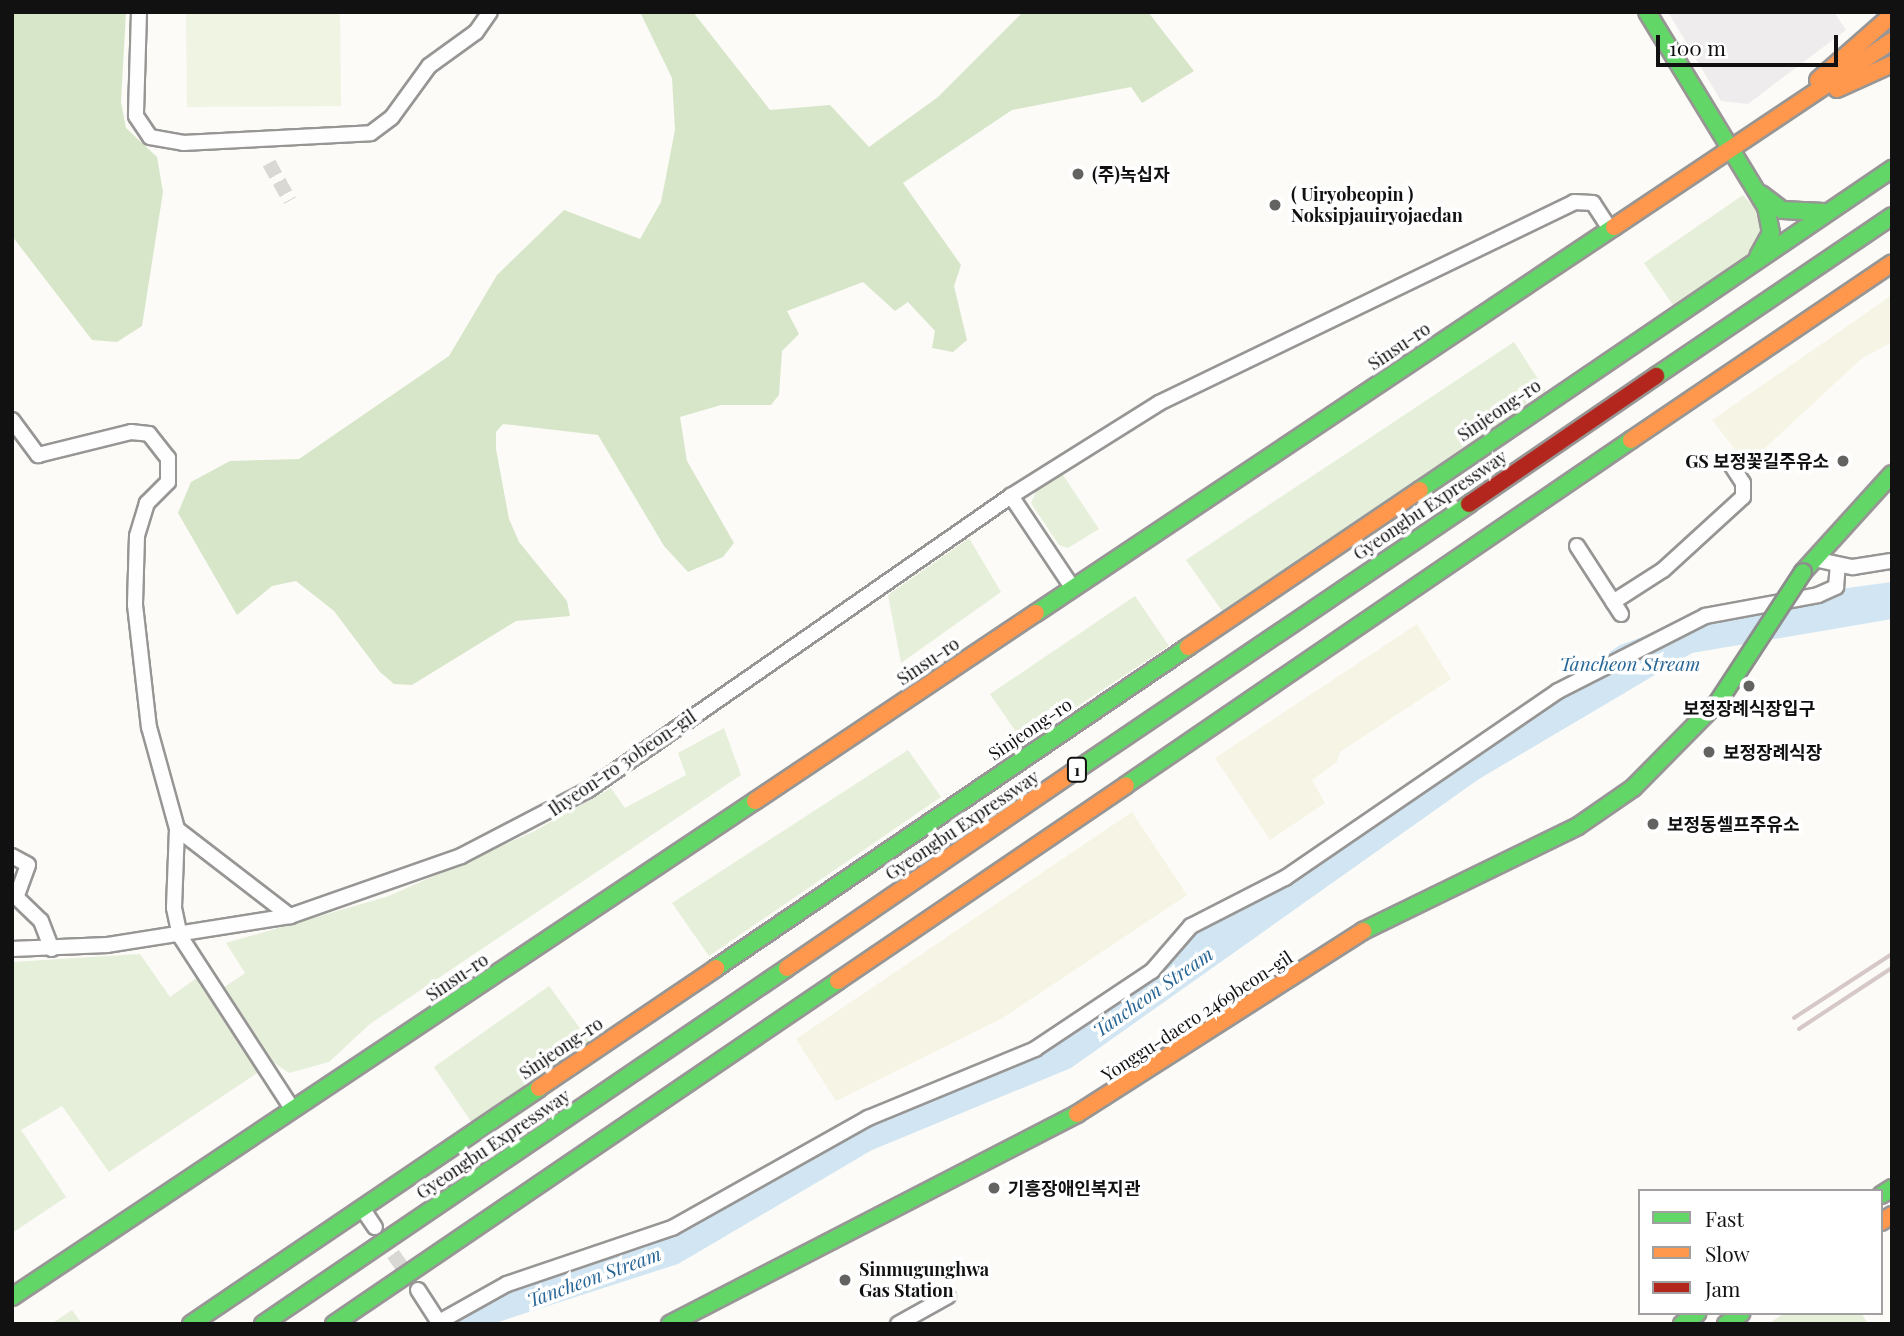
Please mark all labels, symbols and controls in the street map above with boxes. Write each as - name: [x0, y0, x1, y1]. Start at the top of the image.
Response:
- scale bar: [1659, 21, 1841, 65]
- text: 100 m: [1669, 33, 1726, 61]
- place label: (주)녹십자: [1092, 163, 1170, 185]
- marker: (주)녹십자: [1070, 166, 1086, 182]
- place label: ( Uiryobeopin ) Noksipjauiryojaedan: [1291, 184, 1463, 227]
- marker: ( Uiryobeopin ) Noksipjauiryojaedan: [1265, 195, 1285, 215]
- street label: Sinsu-ro: [1364, 317, 1434, 375]
- street label: Sinjeong-ro: [1453, 374, 1545, 446]
- street label: Gyeongbu Expressway: [1349, 445, 1511, 565]
- place label: GS 보정꽃길주유소: [1685, 450, 1829, 472]
- marker: GS 보정꽃길주유소: [1835, 453, 1851, 469]
- street label: Sinsu-ro: [893, 632, 963, 690]
- water label: Tancheon Stream: [1560, 653, 1700, 675]
- marker: 보정장례식장입구: [1741, 678, 1757, 694]
- street label: Sinjeong-ro: [984, 693, 1076, 765]
- place label: 보정장례식장입구: [1683, 697, 1815, 719]
- street label: Ihyeon-ro 30beon-gil: [544, 706, 700, 820]
- place label: 보정장례식장: [1723, 741, 1822, 763]
- marker: 보정장례식장: [1701, 744, 1717, 760]
- road number: 1: [1066, 758, 1088, 782]
- street label: Gyeongbu Expressway: [881, 765, 1043, 885]
- place label: 보정동셀프주유소: [1667, 813, 1799, 835]
- marker: 보정동셀프주유소: [1645, 816, 1661, 832]
- water label: Tancheon Stream: [1089, 942, 1217, 1042]
- street label: Yonggu-daero 2469beon-gil: [1098, 946, 1296, 1086]
- street label: Sinsu-ro: [422, 948, 492, 1006]
- street label: Sinjeong-ro: [515, 1012, 607, 1084]
- street label: Gyeongbu Expressway: [412, 1084, 574, 1204]
- place label: 기흥장애인복지관: [1008, 1177, 1140, 1199]
- marker: 기흥장애인복지관: [986, 1180, 1002, 1196]
- legend: [1638, 1189, 1883, 1315]
- text: Fast: [1705, 1204, 1744, 1232]
- text: Slow: [1705, 1239, 1750, 1267]
- water label: Tancheon Stream: [524, 1242, 664, 1312]
- place label: Sinmugunghwa Gas Station: [859, 1259, 989, 1302]
- marker: Sinmugunghwa Gas Station: [837, 1272, 853, 1288]
- text: Jam: [1705, 1274, 1741, 1302]

